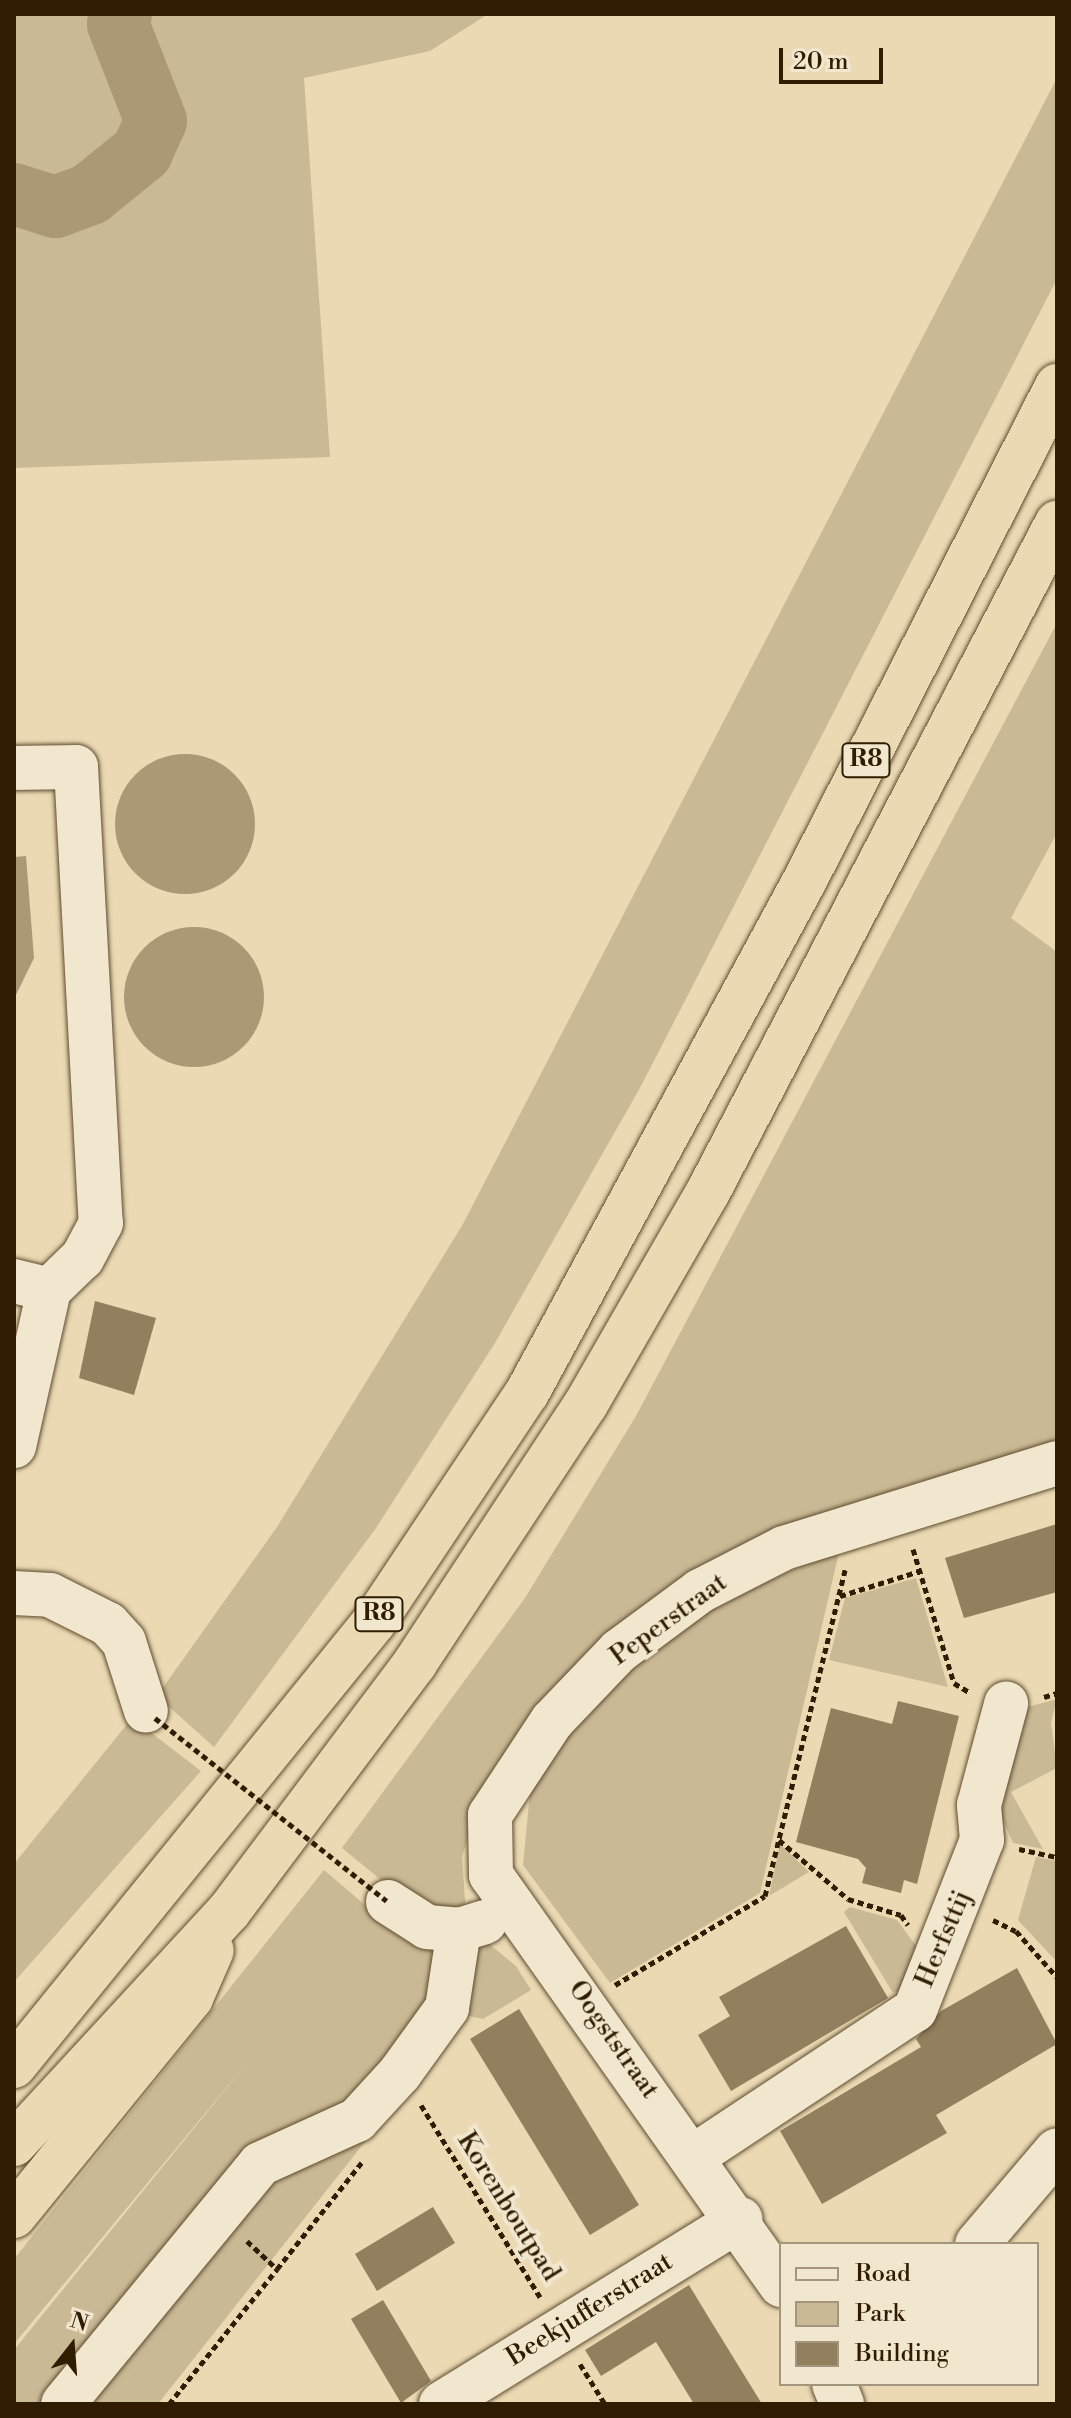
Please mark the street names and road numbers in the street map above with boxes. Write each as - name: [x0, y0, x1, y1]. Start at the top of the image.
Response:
- road number: R8: [840, 740, 892, 780]
- street label: Peperstraat: [605, 1567, 733, 1673]
- road number: R8: [353, 1594, 405, 1634]
- street label: Herfsttij: [910, 1886, 978, 1992]
- street label: Oogststraat: [561, 1975, 665, 2105]
- street label: Korenboutpad: [450, 2127, 566, 2287]
- street label: Beekjufferstraat: [501, 2247, 679, 2373]

